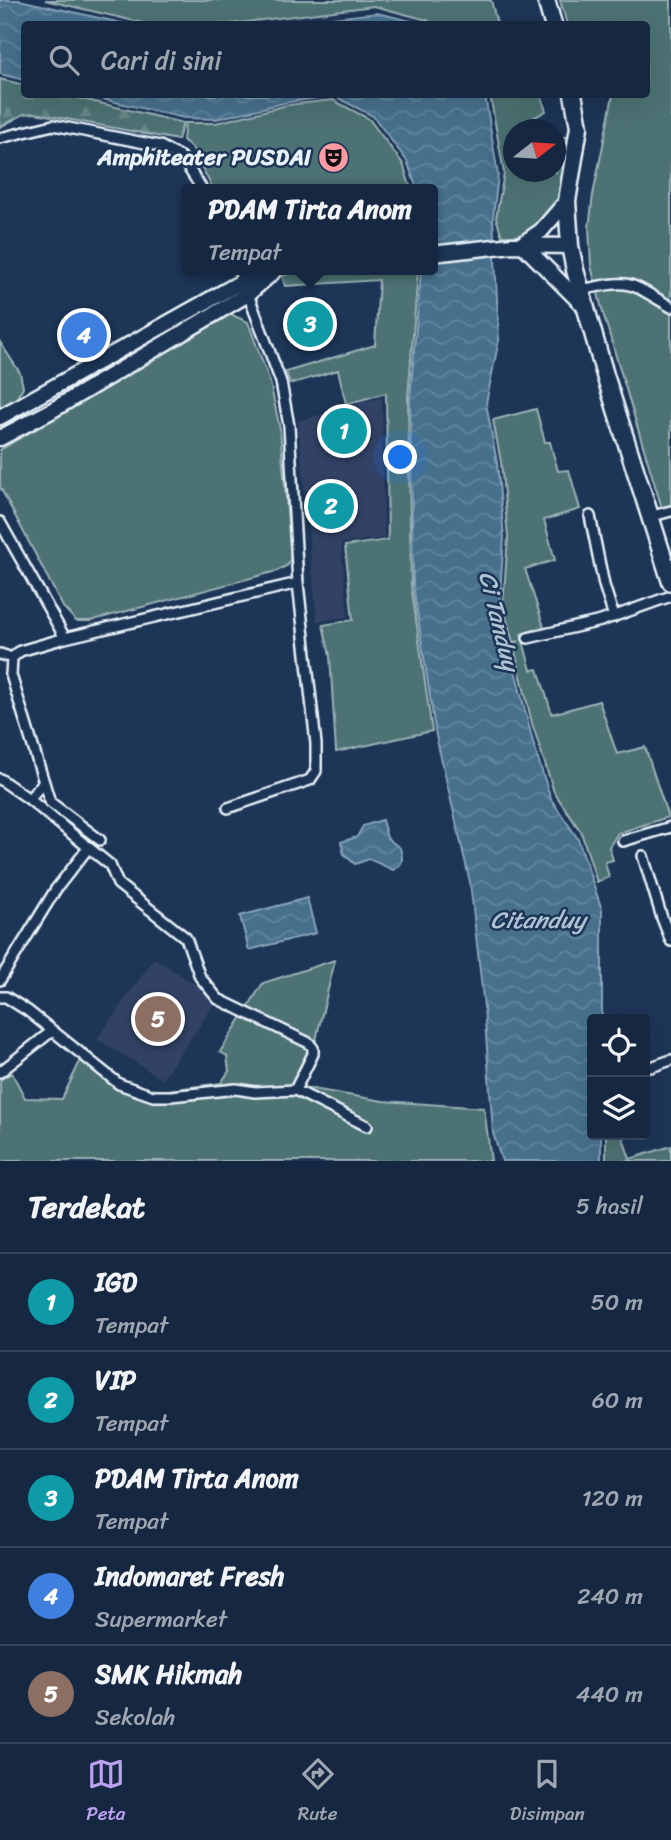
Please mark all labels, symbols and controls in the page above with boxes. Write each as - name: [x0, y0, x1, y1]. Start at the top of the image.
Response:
- search box: [21, 21, 650, 98]
- text: Cari di sini: [101, 37, 222, 83]
- icon: search: [45, 41, 83, 79]
- north arrow: [503, 119, 566, 182]
- place label: Amphiteater PUSDAI: [97, 137, 312, 178]
- theatre icon: Amphiteater PUSDAI: [317, 140, 351, 174]
- popup: [182, 184, 438, 275]
- text: PDAM Tirta Anom: [208, 186, 412, 232]
- text: Tempat: [208, 232, 281, 273]
- pin: 3: [287, 298, 333, 350]
- pin: 4: [61, 309, 107, 361]
- pin: 1: [321, 405, 367, 457]
- your location: [383, 440, 417, 474]
- pin: 2: [308, 480, 354, 532]
- water label: Ci Tanduy: [466, 567, 533, 679]
- water label: Citanduy: [490, 899, 589, 941]
- pin: 5: [135, 993, 181, 1045]
- map controls: [587, 1014, 650, 1140]
- button: locate: [587, 1014, 650, 1077]
- button: layers: [587, 1077, 650, 1140]
- text: Terdekat: [28, 1180, 145, 1234]
- text: 5 hasil: [576, 1186, 643, 1227]
- text: IGD: [95, 1259, 137, 1305]
- text: 1: [46, 1282, 56, 1323]
- text: 50 m: [591, 1282, 643, 1323]
- text: Tempat: [95, 1305, 168, 1346]
- text: VIP: [95, 1357, 136, 1403]
- text: 2: [44, 1380, 58, 1421]
- text: 60 m: [592, 1380, 643, 1421]
- text: Tempat: [95, 1403, 168, 1444]
- text: PDAM Tirta Anom: [95, 1455, 299, 1501]
- text: 3: [45, 1478, 57, 1519]
- text: 120 m: [582, 1478, 643, 1519]
- text: Tempat: [95, 1501, 168, 1542]
- text: Indomaret Fresh: [95, 1553, 284, 1599]
- text: 4: [44, 1576, 58, 1617]
- text: 240 m: [577, 1576, 643, 1617]
- text: Supermarket: [95, 1599, 227, 1640]
- text: SMK Hikmah: [95, 1651, 242, 1697]
- text: 5: [44, 1674, 58, 1715]
- text: 440 m: [576, 1674, 643, 1715]
- text: Sekolah: [95, 1697, 175, 1738]
- tab: Peta: [86, 1755, 125, 1830]
- tab: Rute: [298, 1755, 337, 1830]
- tab: Disimpan: [510, 1755, 585, 1830]

